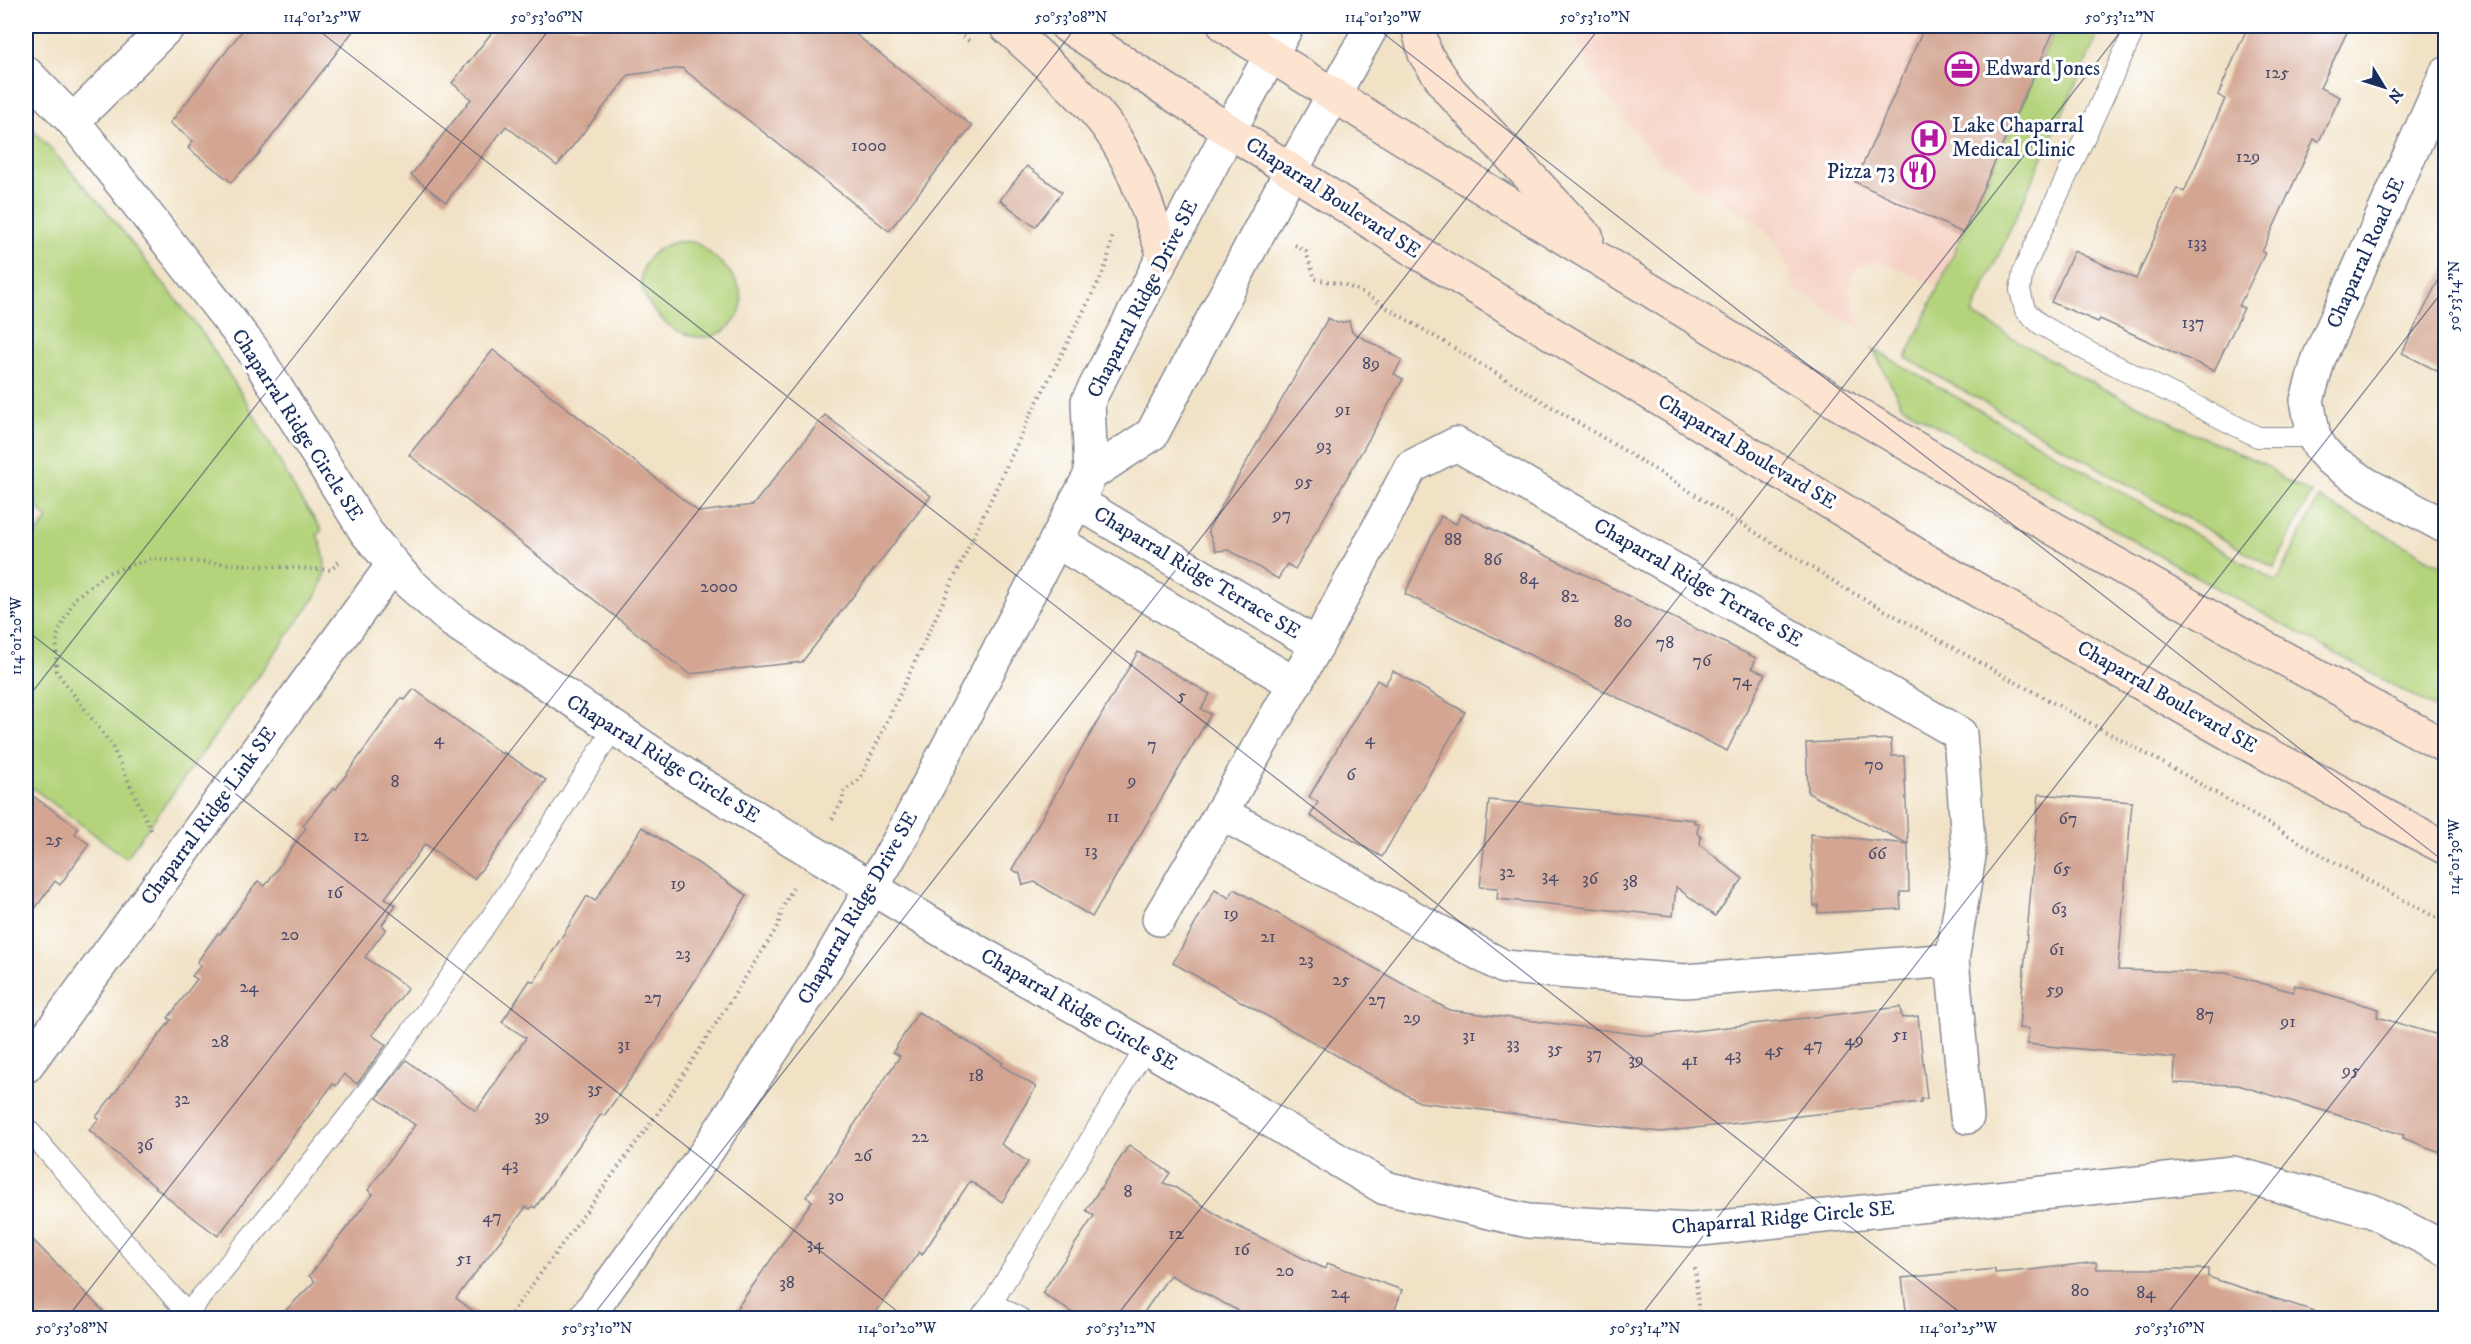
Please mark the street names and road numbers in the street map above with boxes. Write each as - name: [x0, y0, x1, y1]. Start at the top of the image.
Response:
- street label: Chaparral Boulevard SE: [1240, 132, 1426, 265]
- street label: Chaparral Road SE: [2321, 173, 2411, 333]
- street label: Chaparral Ridge Drive SE: [1082, 195, 1204, 403]
- street label: Chaparral Ridge Circle SE: [225, 324, 369, 526]
- street label: Chaparral Boulevard SE: [1653, 388, 1841, 516]
- street label: Chaparral Ridge Terrace SE: [1089, 501, 1305, 645]
- street label: Chaparral Ridge Terrace SE: [1589, 512, 1807, 654]
- street label: Chaparral Boulevard SE: [2072, 635, 2262, 759]
- street label: Chaparral Ridge Circle SE: [561, 689, 765, 829]
- street label: Chaparral Ridge Link SE: [135, 722, 283, 910]
- street label: Chaparral Ridge Drive SE: [792, 806, 924, 1009]
- street label: Chaparral Ridge Circle SE: [976, 943, 1182, 1077]
- street label: Chaparral Ridge Circle SE: [1671, 1195, 1896, 1241]

